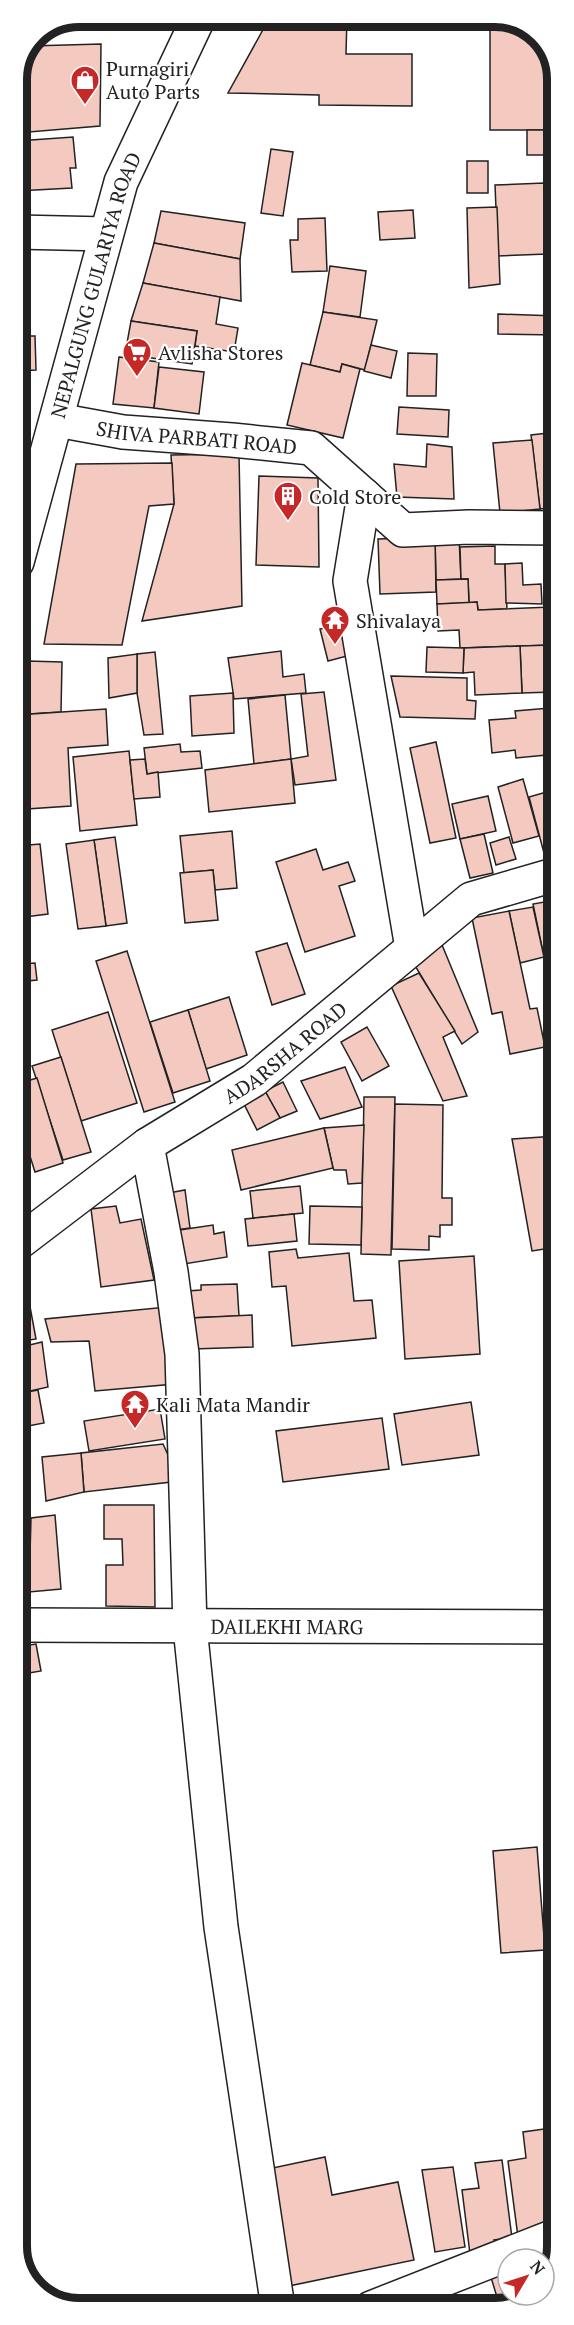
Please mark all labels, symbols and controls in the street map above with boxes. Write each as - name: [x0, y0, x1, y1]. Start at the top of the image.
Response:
- place label: Purnagiri Auto Parts: [106, 55, 200, 105]
- shop icon: Purnagiri Auto Parts: [69, 64, 101, 106]
- street label: NEPALGUNG GULARIYA ROAD: [44, 147, 147, 421]
- supermarket icon: Avlisha Stores: [121, 336, 153, 378]
- place label: Avlisha Stores: [158, 339, 283, 366]
- street label: SHIVA PARBATI ROAD: [94, 414, 298, 460]
- building icon: Cold Store: [272, 480, 304, 522]
- place label: Cold Store: [309, 483, 401, 510]
- temple icon: Shivalaya: [319, 604, 351, 646]
- place label: Shivalaya: [356, 607, 441, 634]
- street label: ADARSHA ROAD: [218, 995, 352, 1109]
- temple icon: Kali Mata Mandir: [119, 1388, 151, 1430]
- place label: Kali Mata Mandir: [156, 1391, 310, 1418]
- street label: DAILEKHI MARG: [211, 1612, 364, 1640]
- north arrow: [496, 2247, 556, 2307]
- text: N: [525, 2256, 550, 2279]

